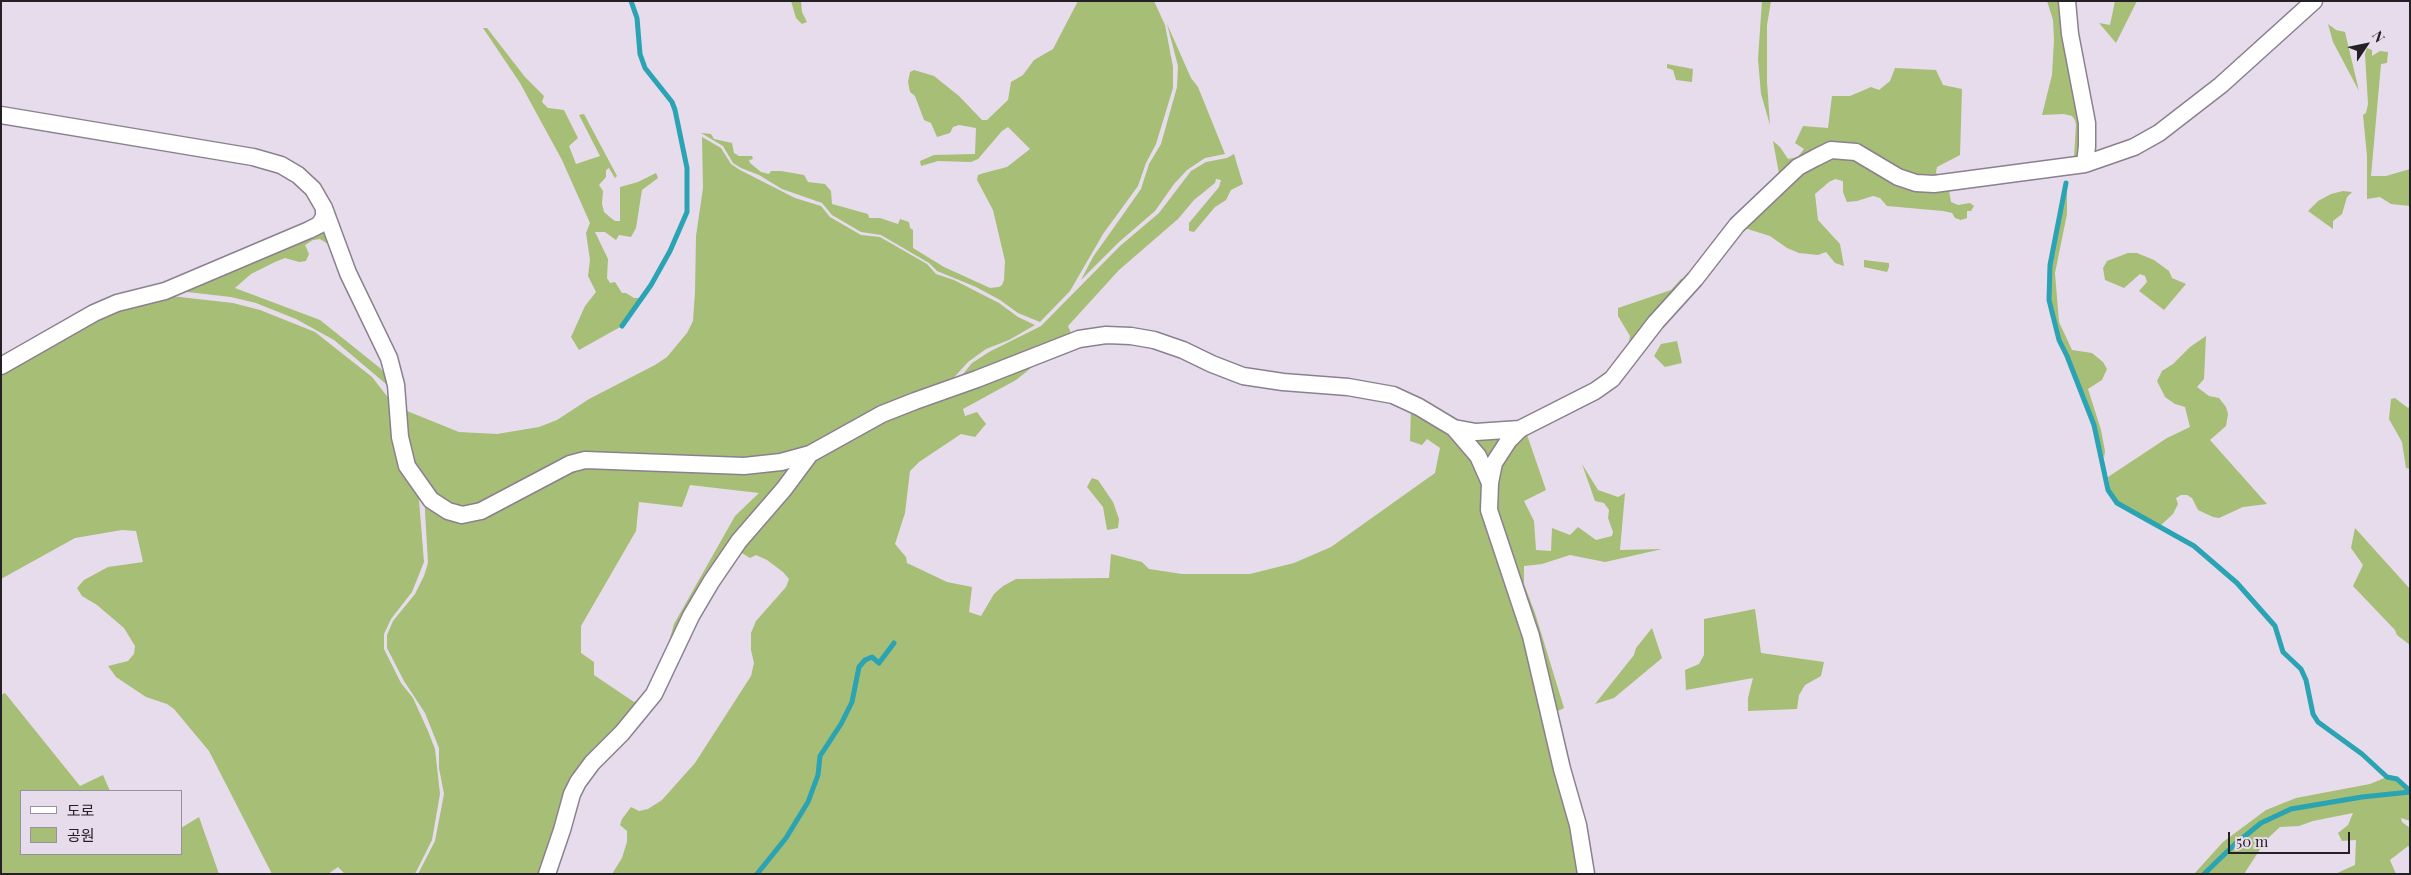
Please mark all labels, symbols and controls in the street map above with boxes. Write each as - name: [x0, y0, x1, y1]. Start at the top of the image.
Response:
- north arrow: [2341, 20, 2391, 70]
- text: N: [2368, 27, 2390, 46]
- legend: [20, 790, 182, 855]
- text: 도로: [67, 800, 95, 820]
- scale bar: [2231, 822, 2354, 854]
- text: 공원: [67, 825, 95, 845]
- text: 50 m: [2236, 831, 2268, 851]

